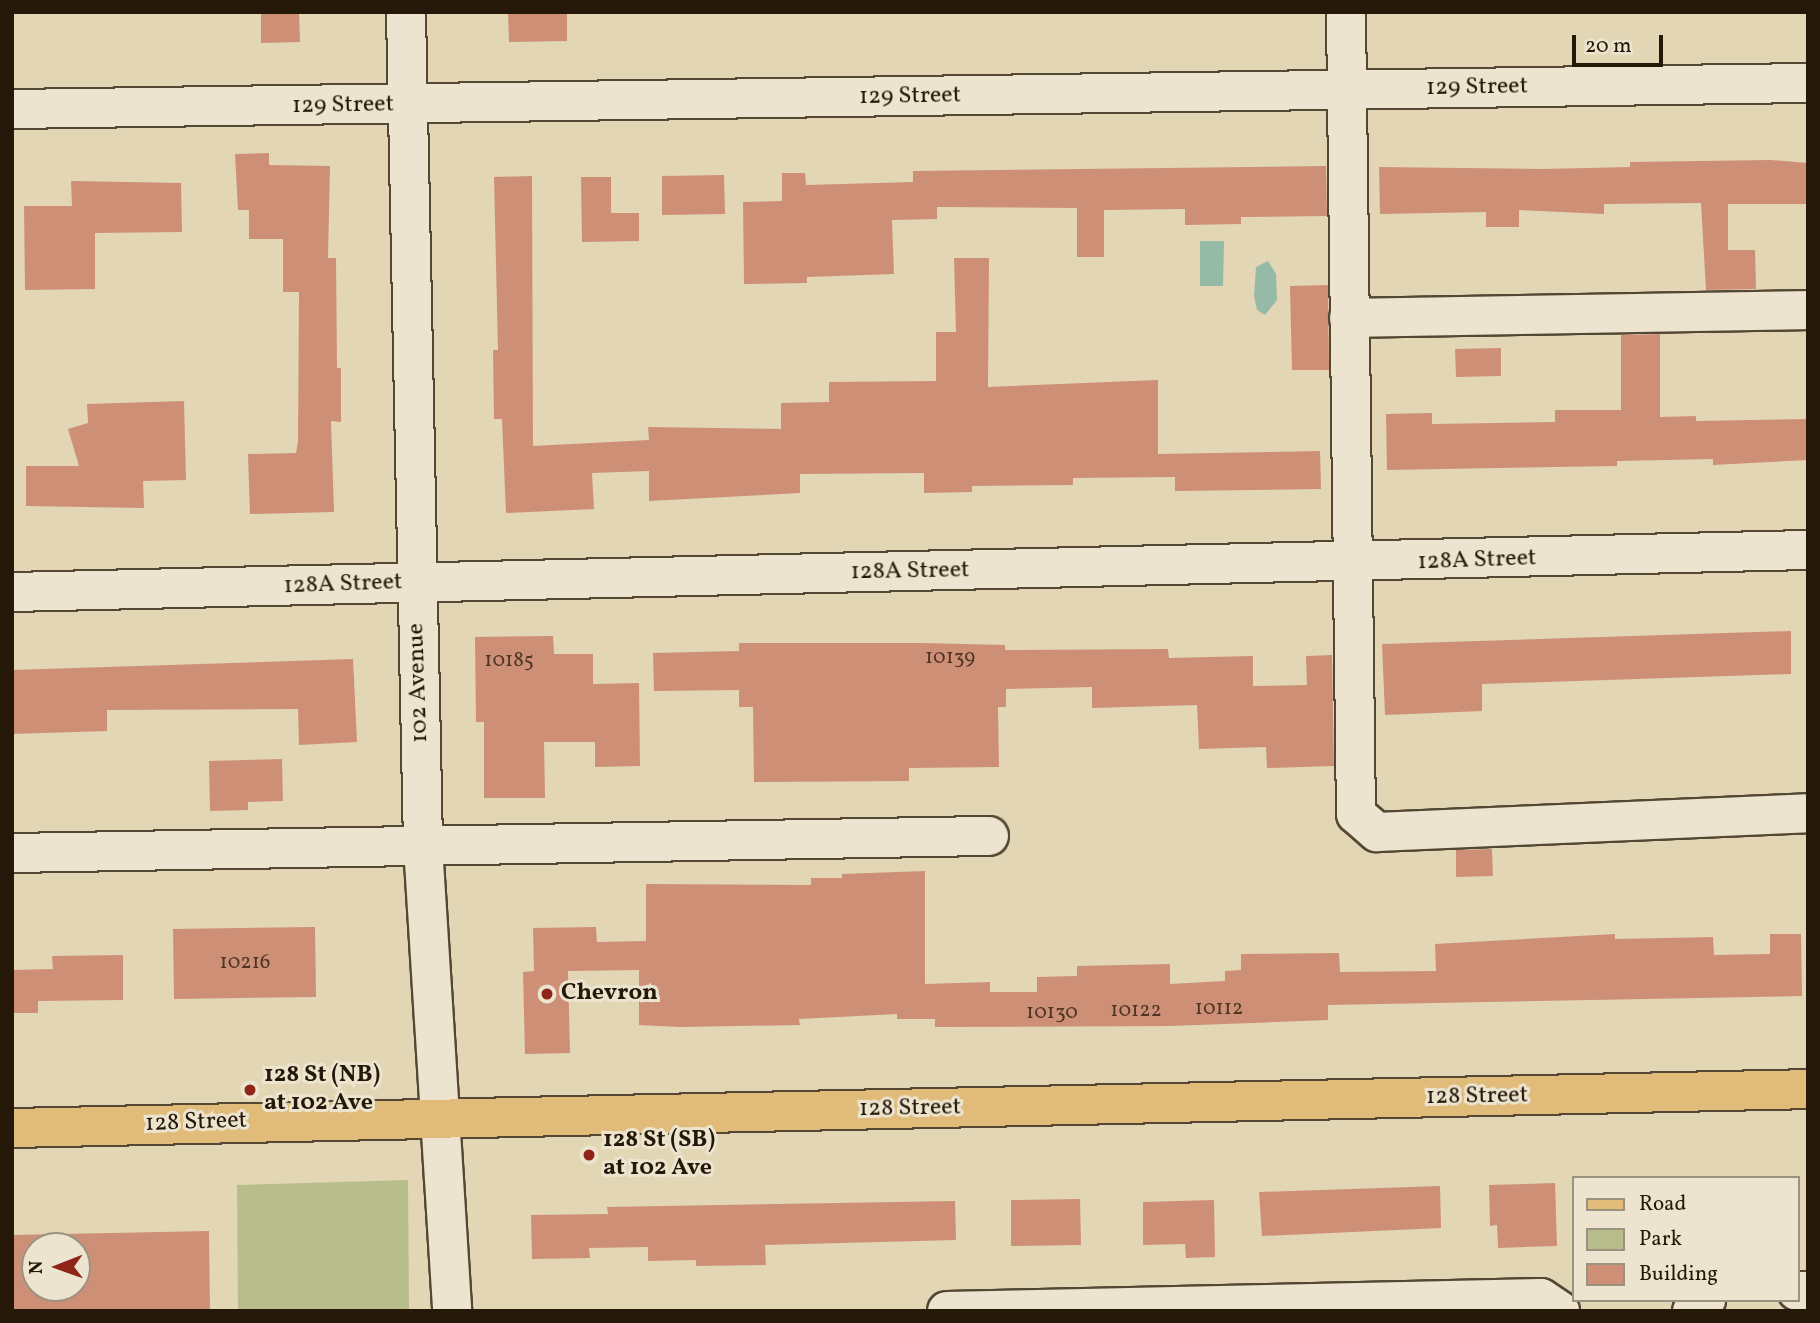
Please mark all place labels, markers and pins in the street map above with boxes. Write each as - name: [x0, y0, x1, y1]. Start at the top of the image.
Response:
- place label: Chevron: [561, 980, 658, 1008]
- marker: Chevron: [539, 986, 555, 1002]
- place label: 128 St (NB) at 102 Ave: [264, 1062, 380, 1118]
- marker: 128 St (NB) at 102 Ave: [242, 1082, 258, 1098]
- place label: 128 St (SB) at 102 Ave: [603, 1127, 715, 1183]
- marker: 128 St (SB) at 102 Ave: [581, 1147, 597, 1163]

